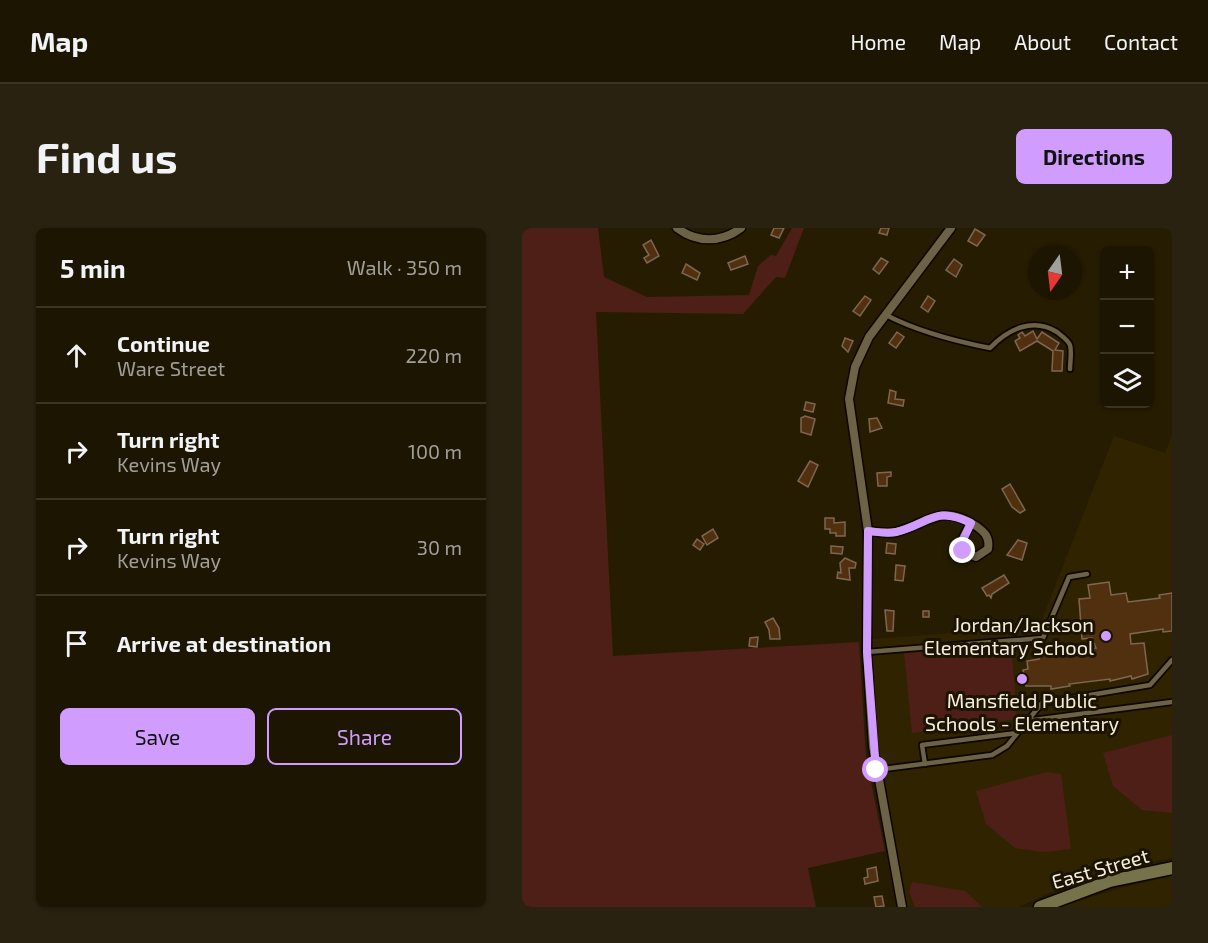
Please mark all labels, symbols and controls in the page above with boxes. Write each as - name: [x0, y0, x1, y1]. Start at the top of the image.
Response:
- text: Map: [30, 24, 88, 58]
- text: Home: [850, 29, 906, 54]
- text: Map: [939, 29, 981, 54]
- text: About: [1014, 29, 1071, 54]
- text: Contact: [1104, 29, 1178, 54]
- button: Directions: [1016, 129, 1172, 184]
- text: Find us: [36, 131, 178, 181]
- north arrow: [1028, 246, 1082, 300]
- map controls: [1100, 246, 1154, 408]
- button: +: [1100, 246, 1154, 300]
- text: 5 min: [60, 252, 126, 283]
- text: Walk · 350 m: [347, 255, 462, 279]
- button: −: [1100, 300, 1154, 354]
- text: Continue: [117, 330, 210, 356]
- icon: ahead: [60, 339, 93, 372]
- text: 220 m: [405, 343, 462, 367]
- button: layers: [1100, 354, 1154, 408]
- text: Ware Street: [117, 356, 225, 380]
- text: Turn right: [117, 426, 219, 452]
- icon: right: [60, 435, 93, 468]
- text: 100 m: [408, 439, 462, 463]
- text: Kevins Way: [117, 452, 221, 476]
- text: Turn right: [117, 522, 219, 548]
- icon: right: [60, 531, 93, 564]
- text: 30 m: [417, 535, 462, 559]
- route end: [949, 537, 975, 563]
- text: Kevins Way: [117, 548, 221, 572]
- place label: Jordan/Jackson Elementary School: [924, 612, 1094, 659]
- icon: arrive: [60, 627, 93, 660]
- marker: Jordan/Jackson Elementary School: [1099, 629, 1113, 643]
- text: Arrive at destination: [117, 630, 331, 656]
- marker: Mansfield Public Schools - Elementary: [1015, 672, 1029, 686]
- place label: Mansfield Public Schools - Elementary: [925, 688, 1120, 735]
- button: Save: [60, 708, 255, 765]
- button: Share: [267, 708, 462, 765]
- route start: [862, 756, 888, 782]
- street label: East Street: [1049, 843, 1152, 893]

